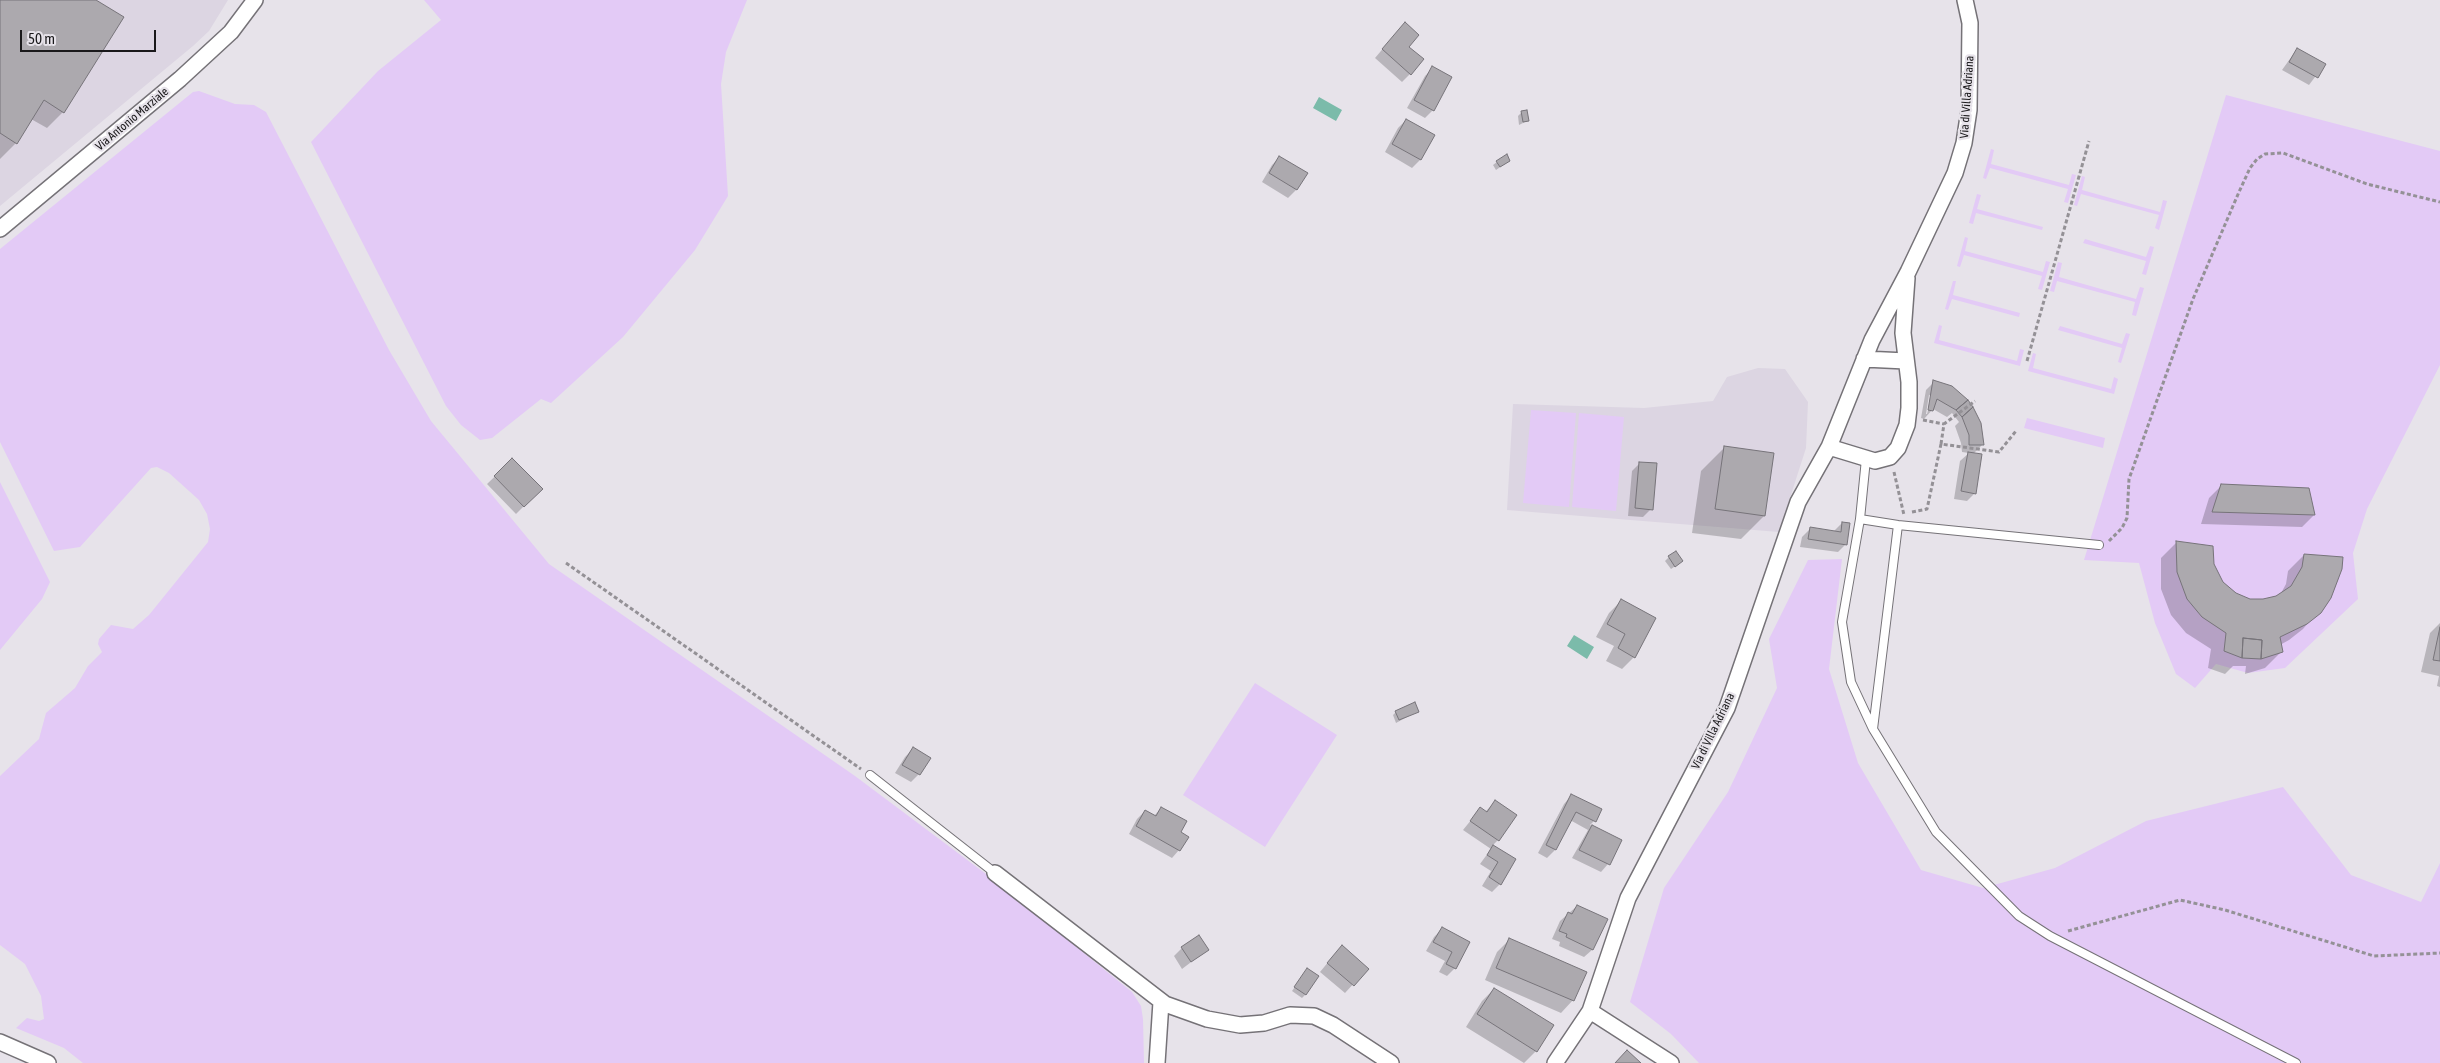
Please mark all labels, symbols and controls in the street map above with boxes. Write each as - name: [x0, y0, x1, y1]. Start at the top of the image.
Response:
- scale bar: [22, 20, 159, 52]
- text: 50 m: [28, 30, 55, 47]
- street label: Via di Villa Adriana: [1957, 55, 1977, 139]
- street label: Via Antonio Marziale: [93, 84, 171, 154]
- street label: Via di Villa Adriana: [1688, 691, 1738, 771]

